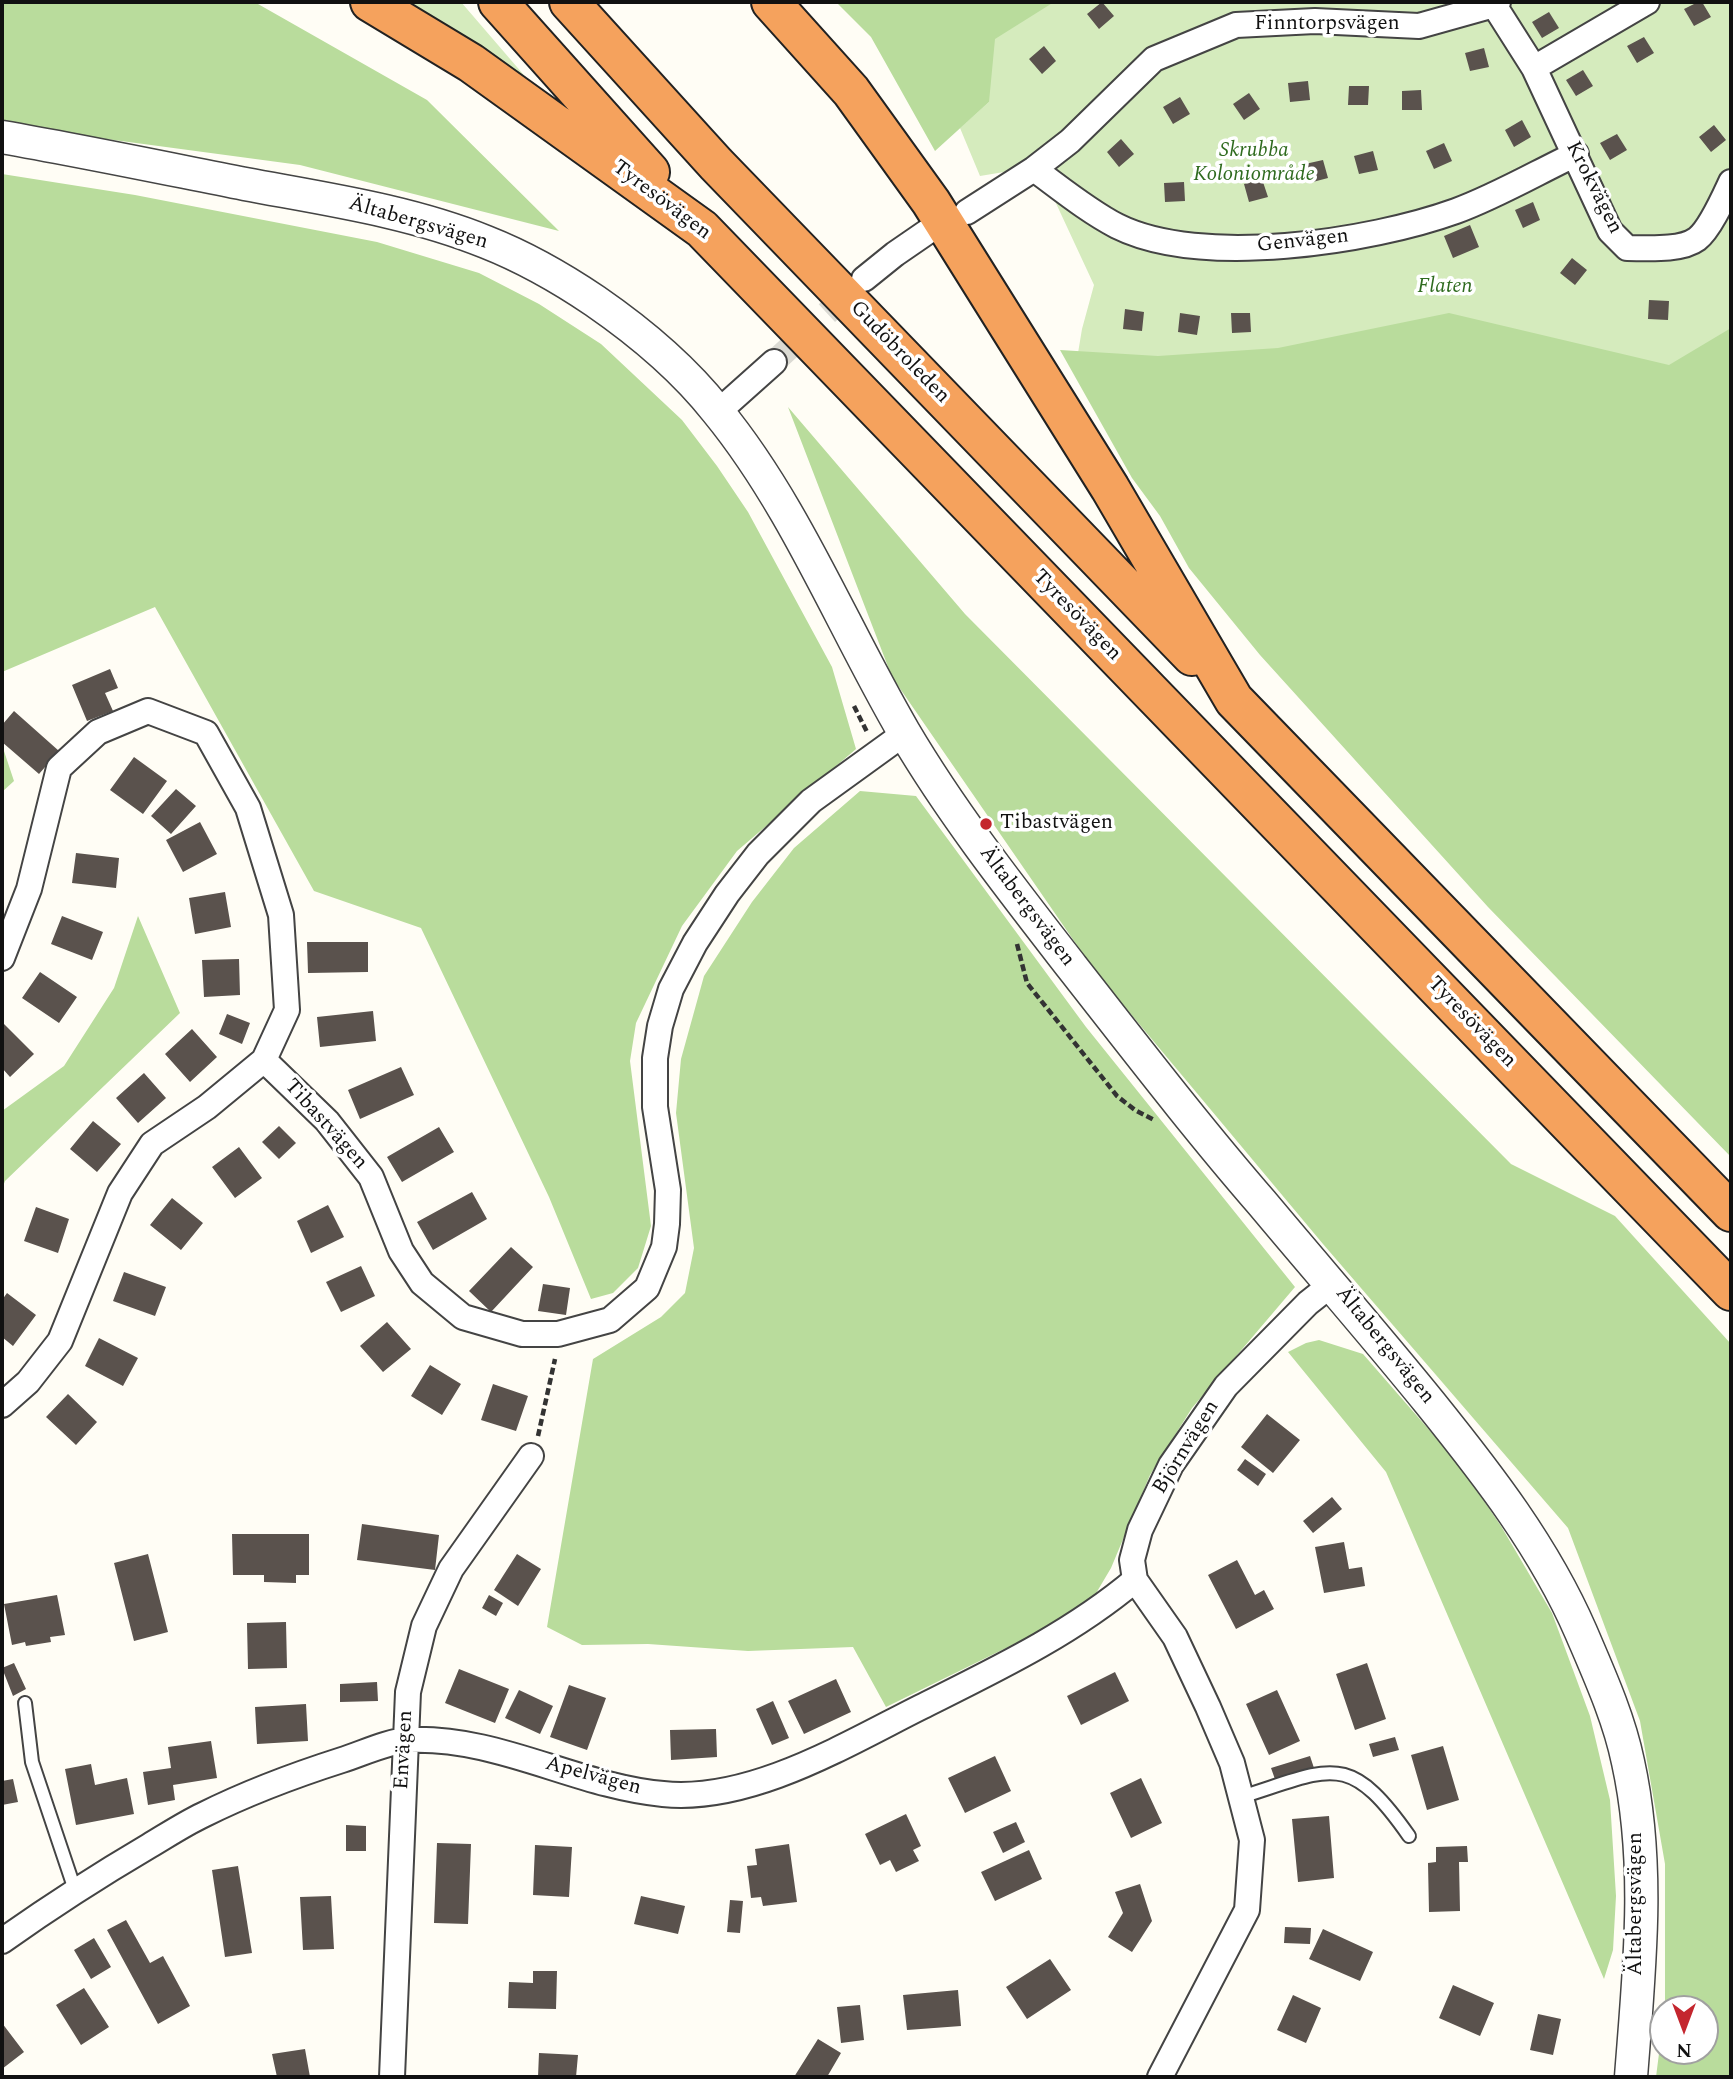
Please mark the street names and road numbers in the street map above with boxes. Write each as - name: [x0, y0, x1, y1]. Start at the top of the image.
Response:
- street label: Finntorpsvägen: [1254, 12, 1400, 38]
- street label: Krokvägen: [1559, 138, 1627, 238]
- street label: Tyresövägen: [607, 156, 715, 246]
- street label: Ältabergsvägen: [345, 192, 491, 256]
- street label: Genvägen: [1256, 225, 1350, 259]
- street label: Gudöbroleden: [844, 296, 954, 410]
- street label: Tyresövägen: [1026, 565, 1126, 667]
- street label: Ältabergsvägen: [973, 842, 1079, 972]
- street label: Tyresövägen: [1421, 972, 1521, 1074]
- street label: Tibastvägen: [278, 1075, 372, 1175]
- street label: Ältabergsvägen: [1329, 1282, 1439, 1410]
- street label: Björnvägen: [1148, 1396, 1226, 1500]
- street label: Envägen: [390, 1710, 420, 1790]
- street label: Apelvägen: [542, 1752, 644, 1802]
- street label: Ältabergsvägen: [1624, 1832, 1650, 1976]

